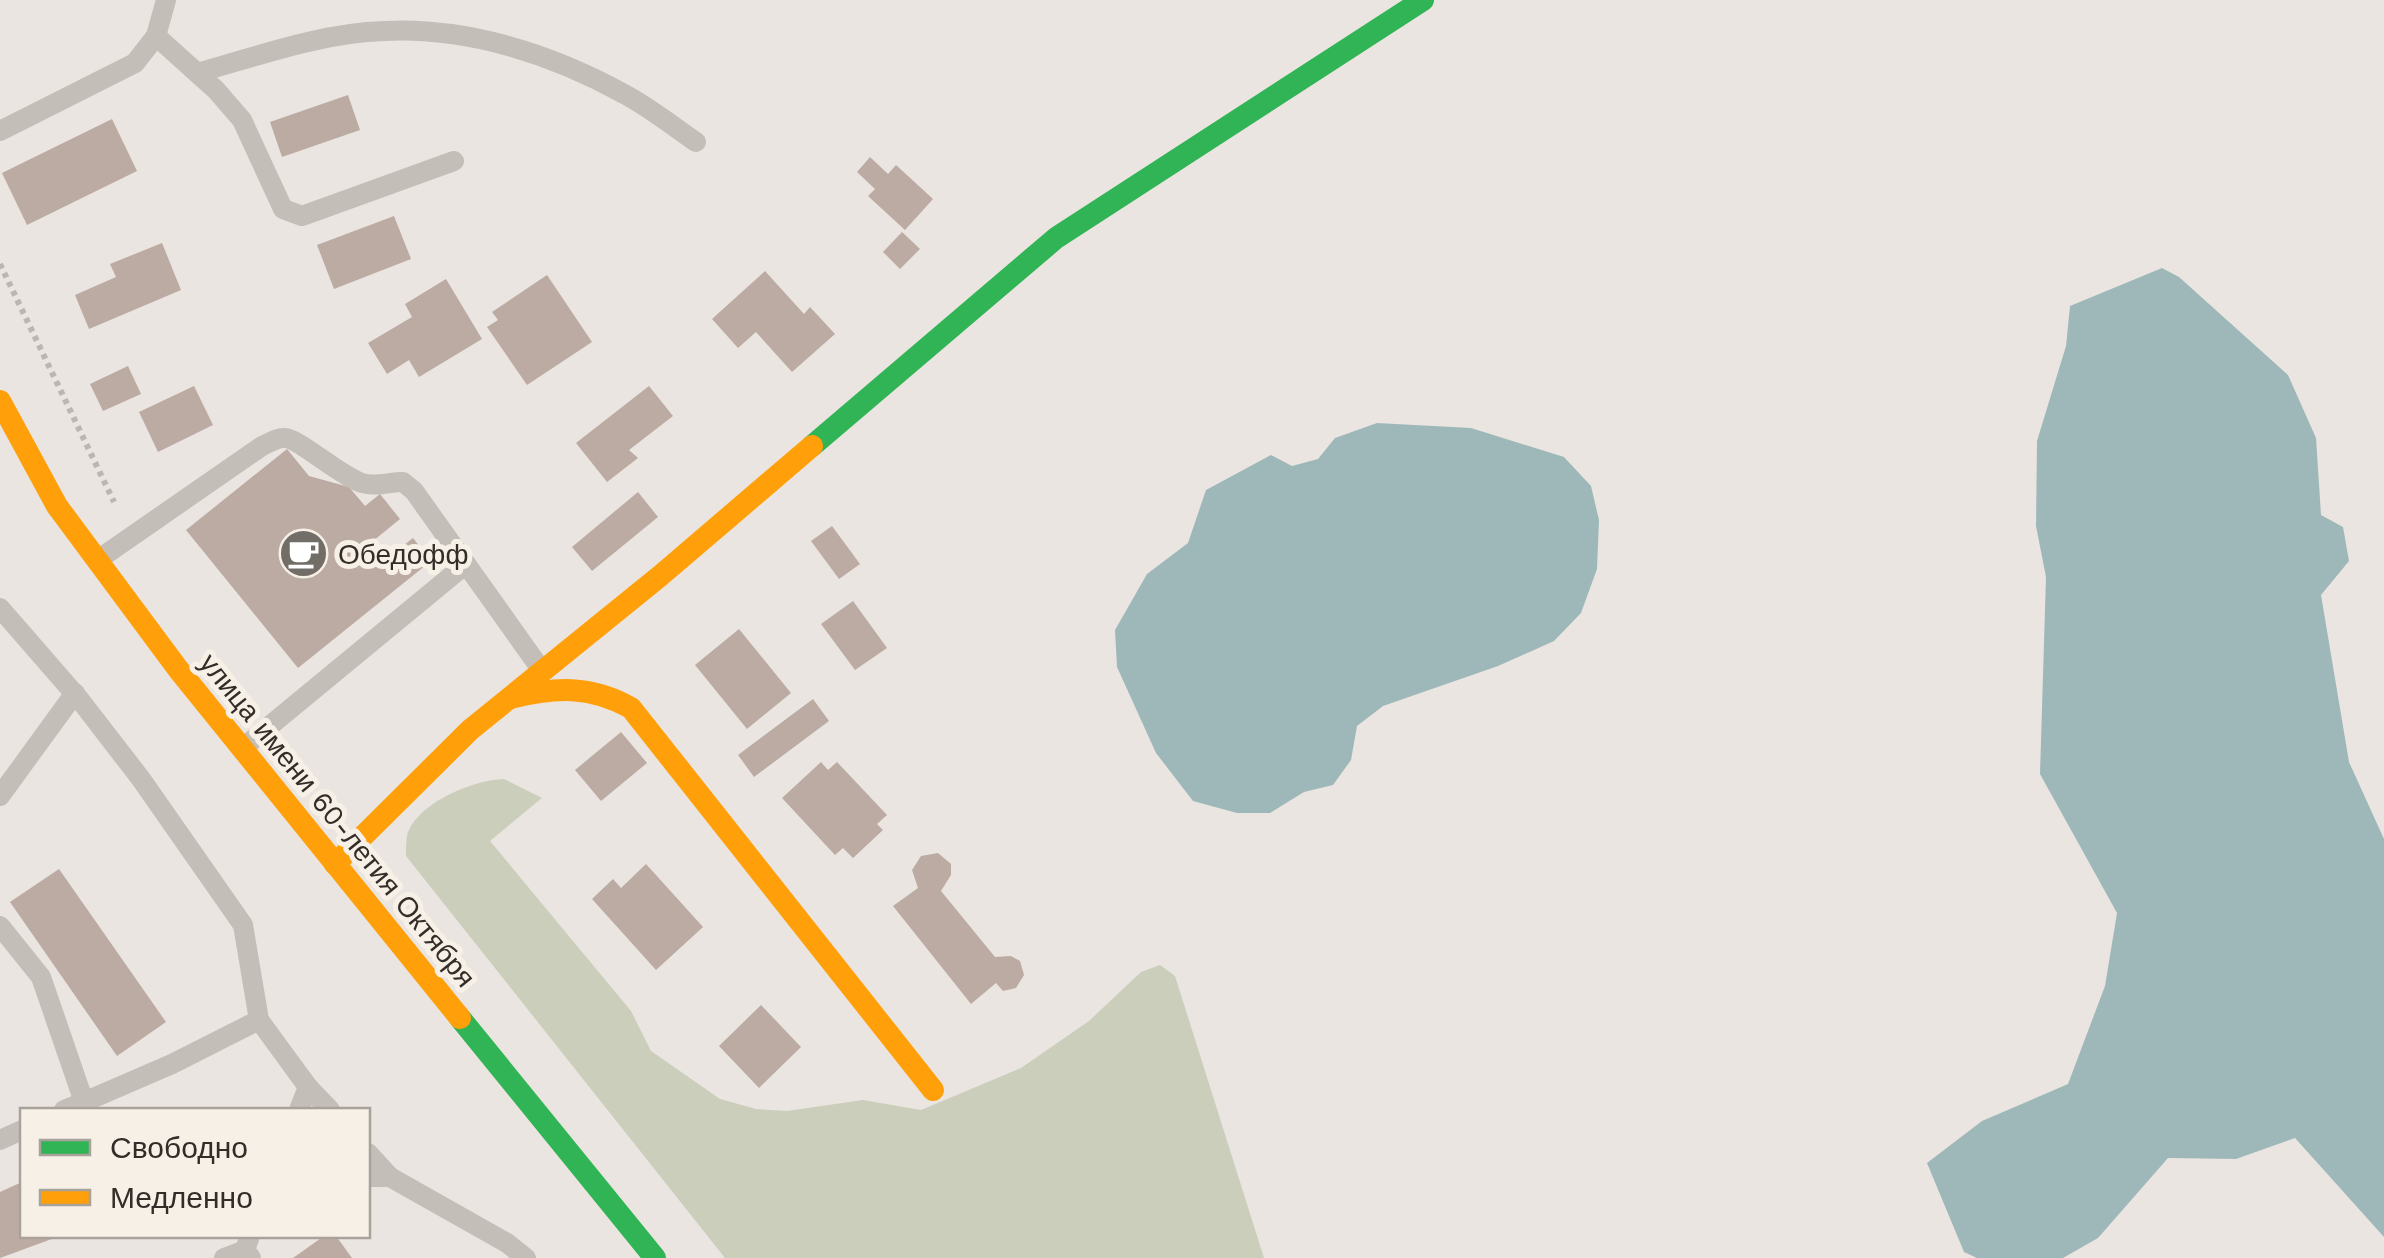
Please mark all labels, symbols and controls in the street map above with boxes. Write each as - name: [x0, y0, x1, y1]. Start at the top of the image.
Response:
- cafe icon: Обедофф: [277, 528, 329, 580]
- place label: Обедофф: [338, 538, 468, 571]
- street label: улица имени 60-летия Октября: [193, 647, 482, 994]
- legend: [20, 1108, 370, 1238]
- text: Свободно: [110, 1130, 248, 1165]
- text: Медленно: [110, 1180, 253, 1215]

